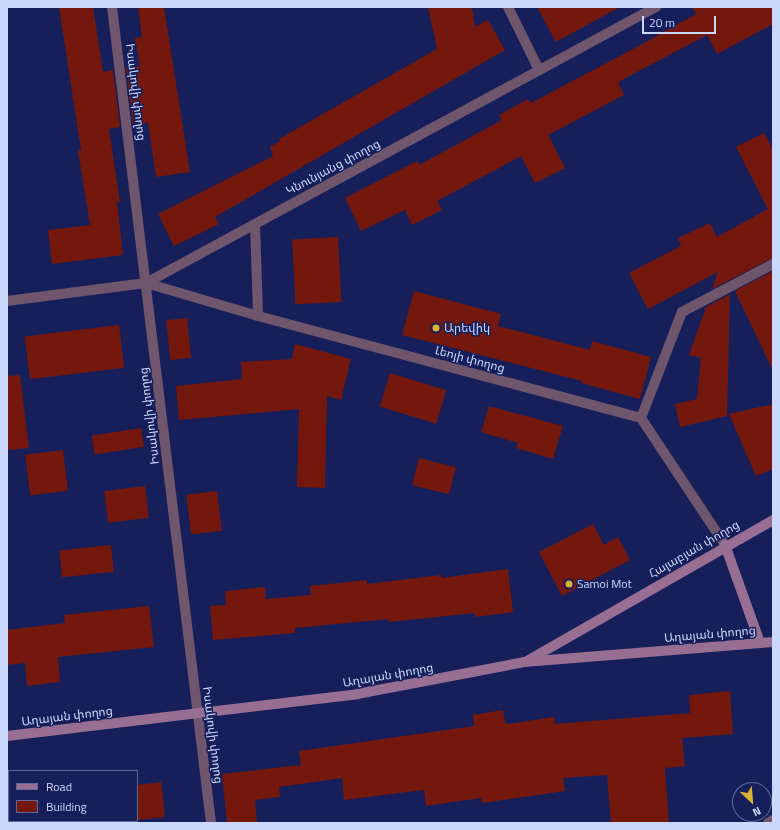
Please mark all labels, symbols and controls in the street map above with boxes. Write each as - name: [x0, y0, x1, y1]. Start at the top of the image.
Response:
- scale bar: [644, 8, 718, 34]
- text: 20 m: [649, 13, 675, 32]
- street label: Իսակովի փողոց: [123, 43, 149, 141]
- street label: Կնունյանց փողոց: [283, 136, 383, 198]
- place label: Արեվիկ: [444, 321, 490, 335]
- marker: Արեվիկ: [431, 323, 441, 333]
- street label: Լեոյի փողոց: [433, 343, 507, 375]
- street label: Իսակովի փողոց: [136, 367, 162, 465]
- street label: Հալաբյան փողոց: [646, 517, 742, 581]
- place label: Samoi Mot: [577, 577, 632, 591]
- marker: Samoi Mot: [564, 579, 574, 589]
- street label: Աղայան փողոց: [664, 623, 756, 645]
- street label: Աղայան փողոց: [342, 660, 434, 690]
- street label: Իսակովի փողոց: [200, 686, 226, 784]
- street label: Աղայան փողոց: [21, 703, 113, 729]
- legend: [8, 770, 138, 822]
- text: Road: [46, 777, 72, 796]
- north arrow: [732, 782, 772, 822]
- text: Building: [46, 797, 87, 816]
- text: N: [750, 803, 764, 821]

